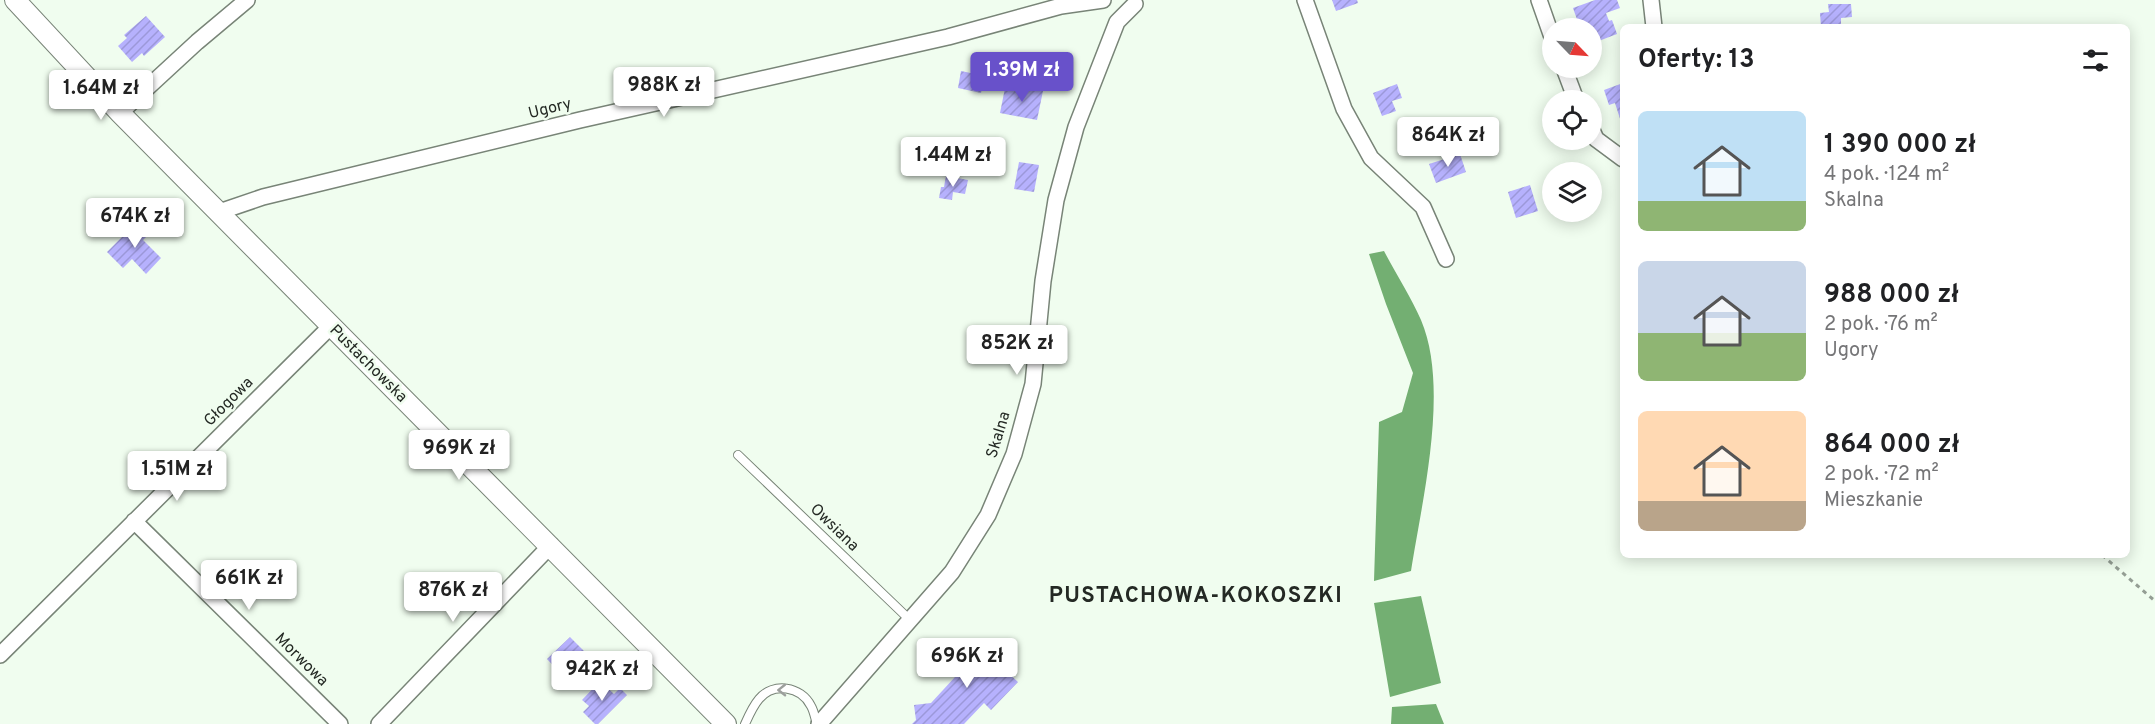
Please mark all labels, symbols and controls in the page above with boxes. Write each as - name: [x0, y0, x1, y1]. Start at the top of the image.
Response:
- north arrow: [1542, 18, 1602, 78]
- map controls: [1542, 18, 1602, 222]
- text: Oferty: 13: [1638, 44, 1754, 77]
- icon: filters: [2079, 44, 2112, 77]
- pin: 1.39M zł: [960, 52, 1084, 103]
- text: 1.39M zł: [984, 58, 1060, 84]
- pin: 988K zł: [609, 67, 719, 118]
- pin: 1.64M zł: [39, 70, 163, 121]
- text: 988K zł: [627, 73, 701, 99]
- text: 1.64M zł: [63, 76, 139, 102]
- button: locate: [1542, 90, 1602, 150]
- street label: Ugory: [526, 94, 574, 124]
- pin: 864K zł: [1393, 117, 1503, 168]
- text: 864K zł: [1411, 123, 1485, 149]
- text: 1 390 000 zł: [1824, 129, 1976, 162]
- icon: home: [1686, 135, 1758, 207]
- pin: 1.44M zł: [891, 137, 1015, 188]
- text: 1.44M zł: [915, 143, 991, 169]
- button: layers: [1542, 162, 1602, 222]
- text: 4 pok. · 124 m²: [1824, 162, 1949, 188]
- text: Skalna: [1824, 188, 1884, 214]
- pin: 674K zł: [80, 198, 190, 249]
- text: 674K zł: [100, 204, 170, 230]
- text: 988 000 zł: [1824, 279, 1959, 312]
- icon: home: [1686, 285, 1758, 357]
- text: 2 pok. · 76 m²: [1824, 312, 1938, 338]
- street label: Pustachowska: [325, 321, 411, 407]
- pin: 852K zł: [962, 325, 1072, 376]
- text: 852K zł: [981, 331, 1053, 357]
- text: Ugory: [1824, 338, 1879, 364]
- street label: Głogowa: [200, 373, 258, 431]
- street label: Skalna: [982, 409, 1016, 461]
- text: 864 000 zł: [1824, 429, 1959, 462]
- pin: 969K zł: [404, 430, 514, 481]
- icon: home: [1686, 435, 1758, 507]
- text: 969K zł: [423, 436, 495, 462]
- pin: 1.51M zł: [115, 451, 239, 502]
- text: 1.51M zł: [141, 457, 213, 483]
- text: 2 pok. · 72 m²: [1824, 462, 1939, 488]
- text: Mieszkanie: [1824, 488, 1923, 514]
- street label: Owsiana: [805, 500, 863, 556]
- pin: 661K zł: [194, 560, 304, 611]
- text: 661K zł: [215, 566, 283, 592]
- pin: 876K zł: [398, 572, 508, 623]
- text: 876K zł: [418, 578, 488, 604]
- district label: PUSTACHOWA-KOKOSZKI: [1049, 583, 1343, 610]
- street label: Morwowa: [270, 629, 332, 691]
- pin: 696K zł: [912, 638, 1022, 689]
- text: 696K zł: [931, 644, 1003, 670]
- pin: 942K zł: [547, 651, 657, 702]
- text: 942K zł: [565, 657, 639, 683]
- one-way arrow: [777, 683, 786, 696]

